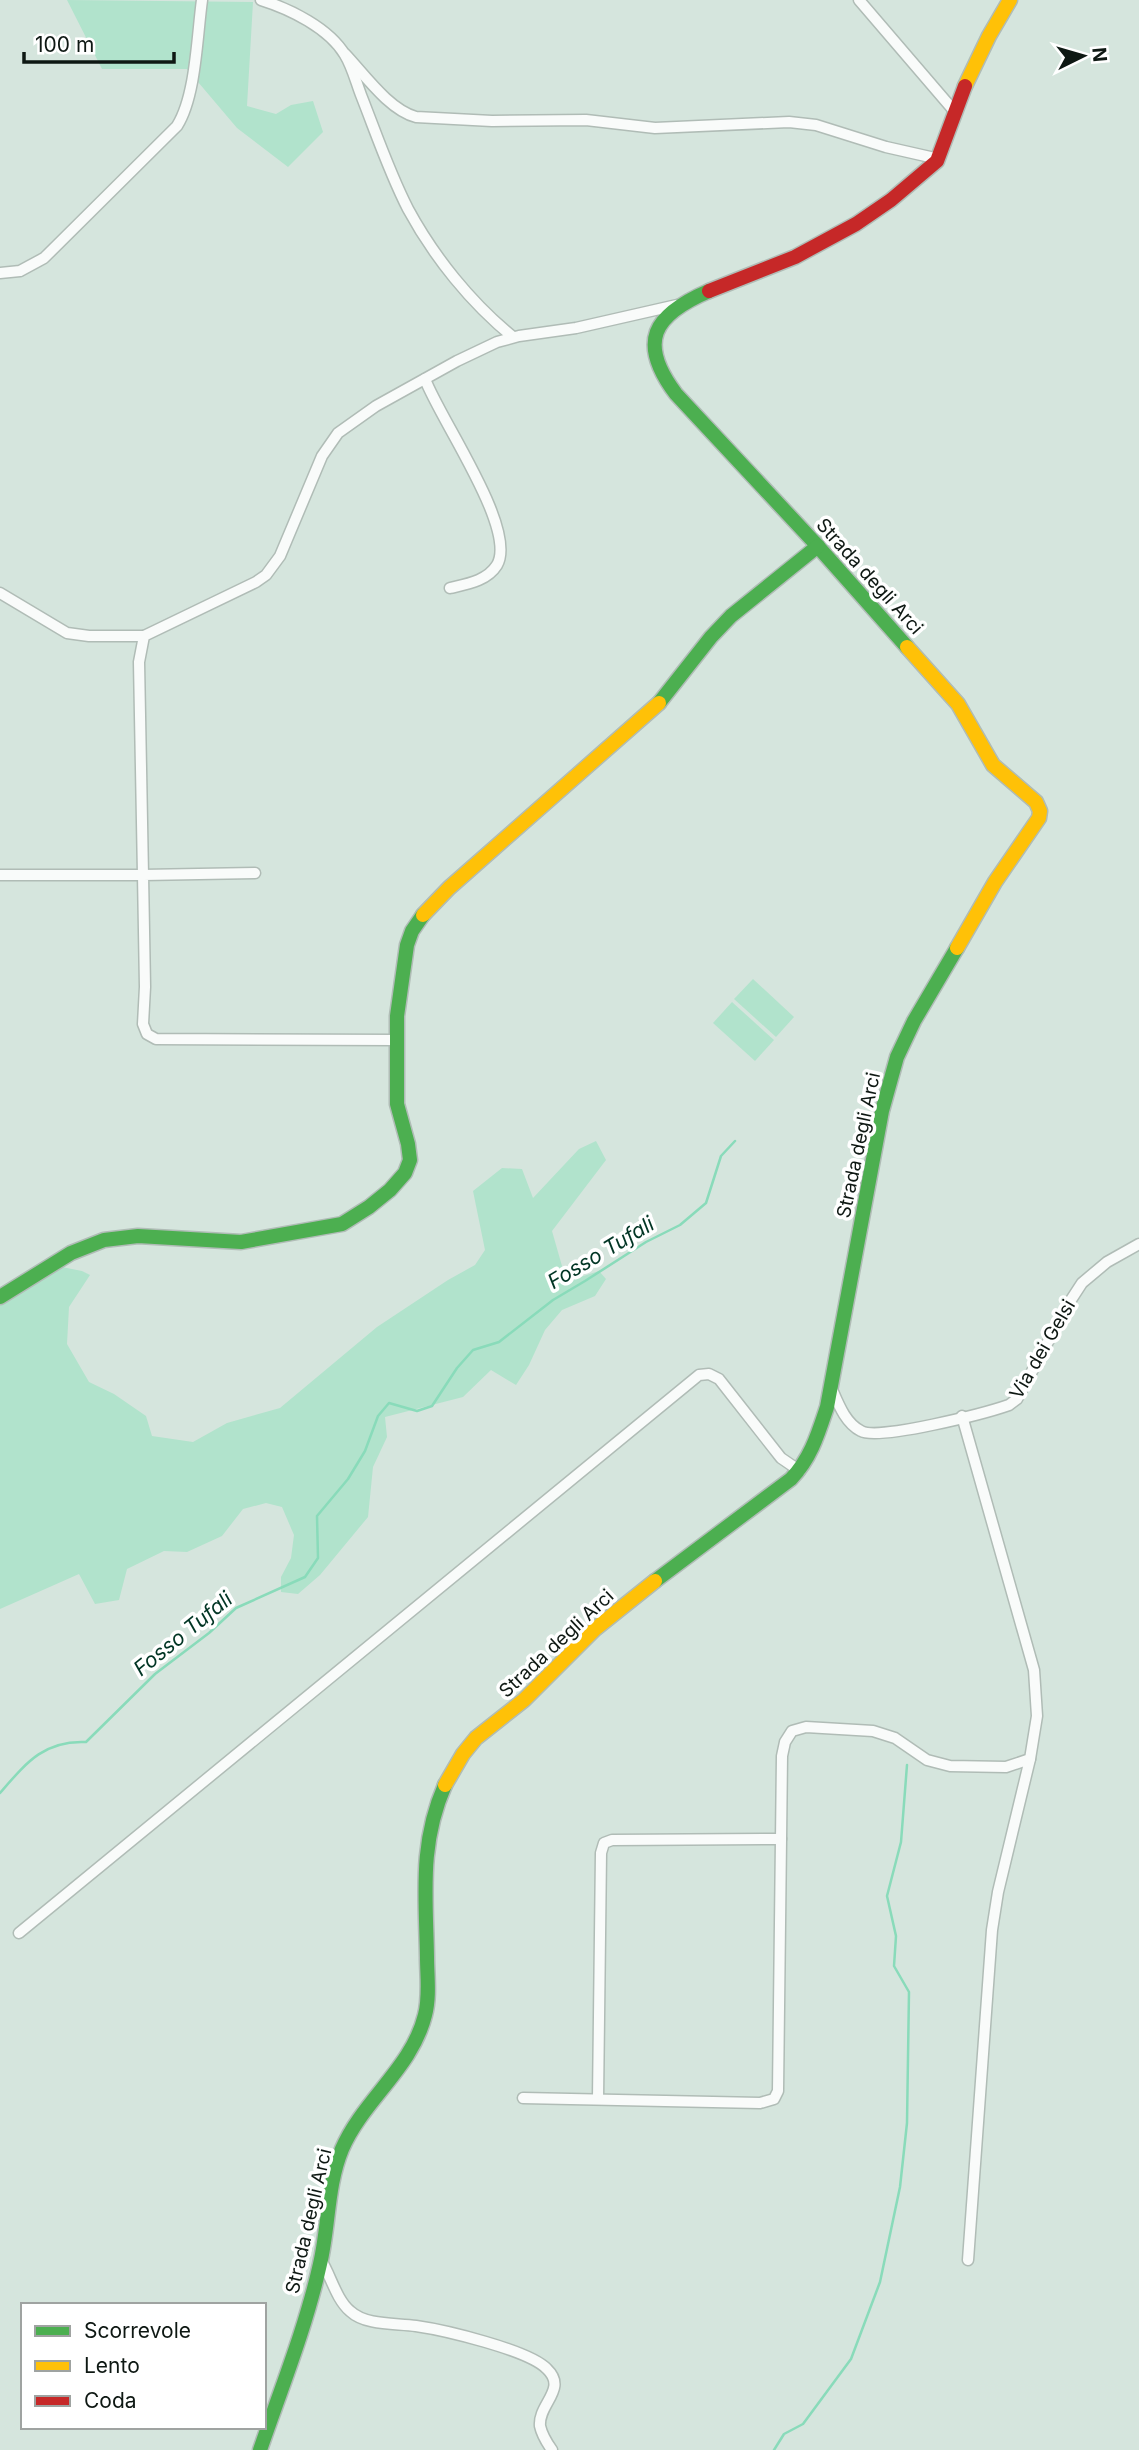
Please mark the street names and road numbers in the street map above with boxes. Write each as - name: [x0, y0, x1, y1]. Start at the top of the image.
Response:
- street label: Strada degli Arci: [812, 514, 928, 639]
- street label: Strada degli Arci: [832, 1070, 885, 1220]
- street label: Via dei Gelsi: [1005, 1295, 1080, 1403]
- street label: Strada degli Arci: [494, 1584, 618, 1702]
- street label: Strada degli Arci: [281, 2146, 336, 2296]

